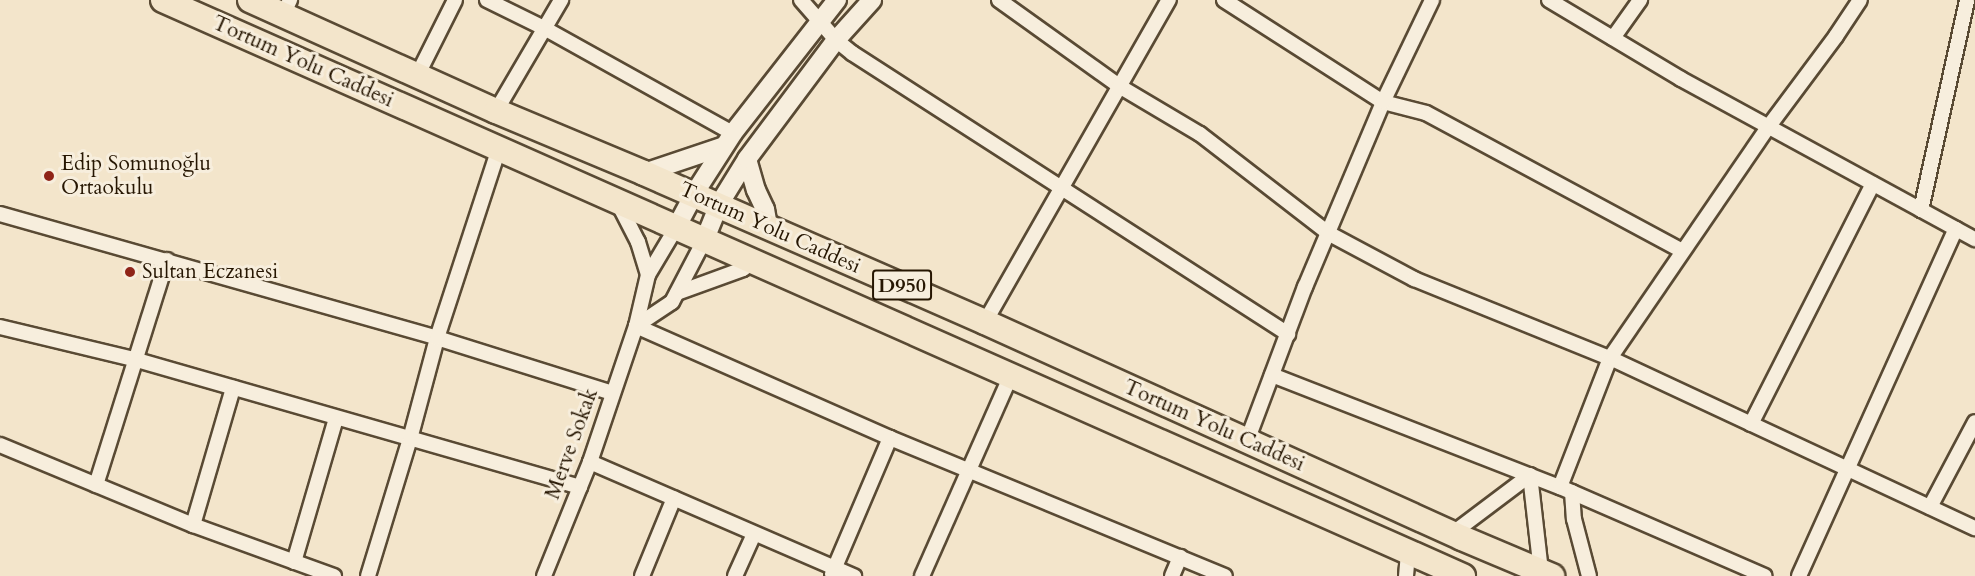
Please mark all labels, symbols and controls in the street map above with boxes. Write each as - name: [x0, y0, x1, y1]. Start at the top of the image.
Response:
- street label: Tortum Yolu Caddesi: [209, 11, 397, 113]
- place label: Edip Somunoğlu Ortaokulu: [61, 151, 211, 201]
- marker: Edip Somunoğlu Ortaokulu: [42, 169, 56, 183]
- street label: Tortum Yolu Caddesi: [676, 177, 864, 279]
- place label: Sultan Eczanesi: [142, 259, 278, 285]
- marker: Sultan Eczanesi: [123, 265, 137, 279]
- road number: D950: [872, 268, 932, 302]
- street label: Tortum Yolu Caddesi: [1120, 375, 1308, 477]
- street label: Merve Sokak: [540, 385, 604, 503]

